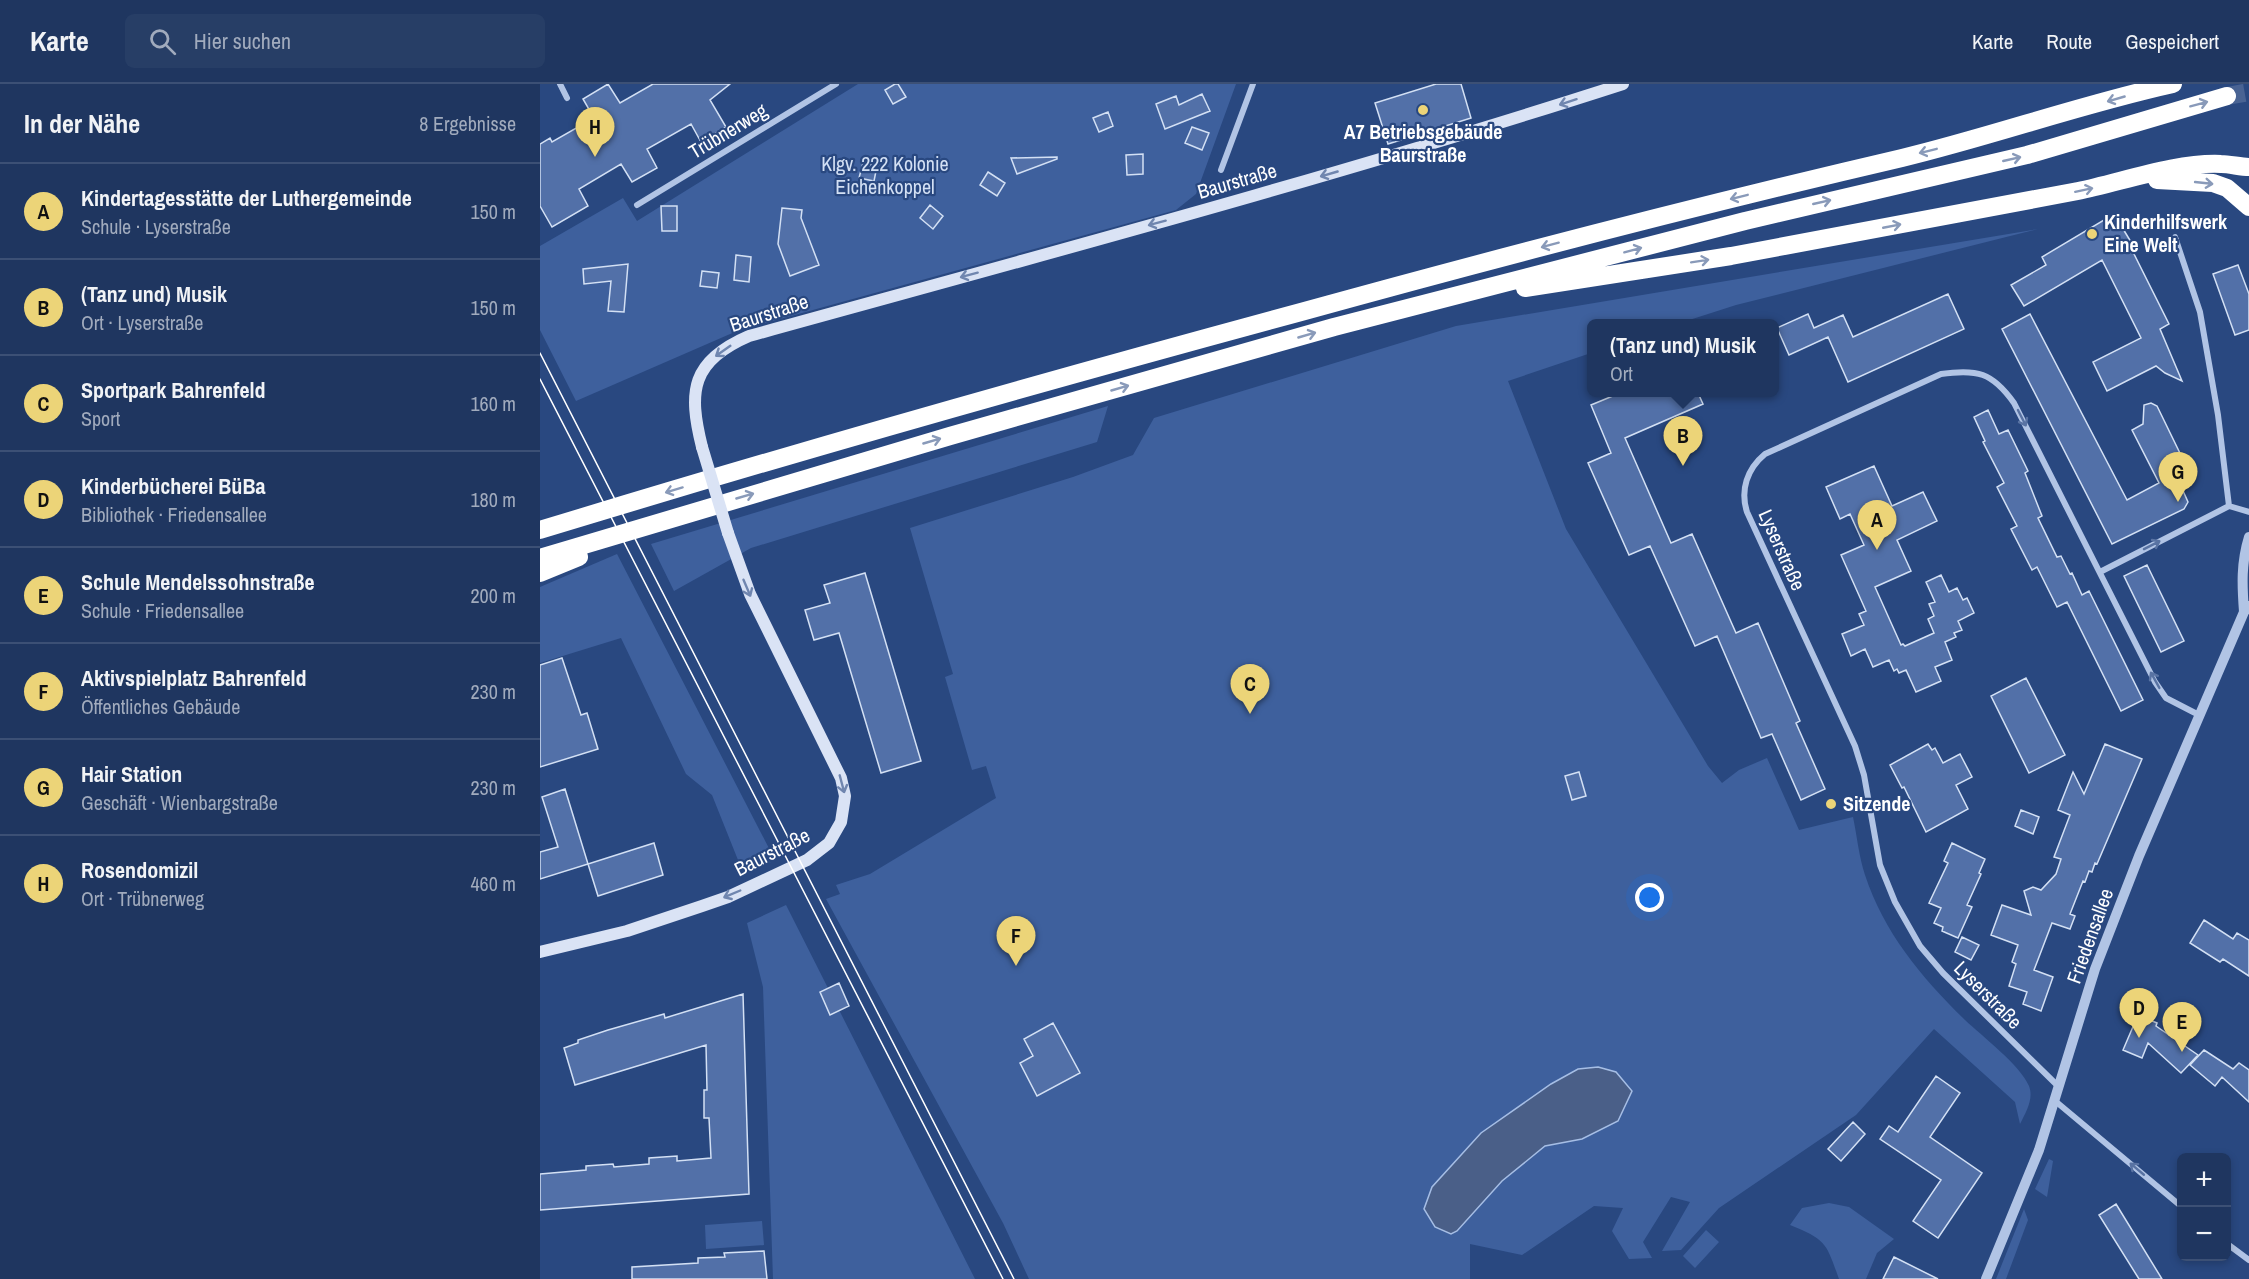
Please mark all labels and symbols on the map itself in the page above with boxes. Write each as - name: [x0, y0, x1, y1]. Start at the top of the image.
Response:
- one-way arrow: [2107, 94, 2126, 105]
- street label: Trübnerweg: [684, 97, 772, 165]
- one-way arrow: [1559, 97, 1578, 108]
- one-way arrow: [2190, 97, 2209, 109]
- marker: A7 Betriebsgebäude Baurstraße: [1416, 103, 1430, 117]
- pin: H: [576, 107, 614, 157]
- place label: A7 Betriebsgebäude Baurstraße: [1344, 118, 1502, 168]
- one-way arrow: [1919, 146, 1938, 157]
- park label: Klgv. 222 Kolonie Eichenkoppel: [821, 150, 949, 200]
- one-way arrow: [2003, 152, 2022, 164]
- street label: Baurstraße: [1194, 156, 1280, 205]
- one-way arrow: [1320, 169, 1339, 180]
- one-way arrow: [2194, 178, 2214, 189]
- one-way arrow: [2073, 184, 2093, 195]
- one-way arrow: [1730, 191, 1749, 203]
- one-way arrow: [1813, 196, 1832, 208]
- place label: Kinderhilfswerk Eine Welt: [2104, 208, 2228, 258]
- one-way arrow: [1148, 218, 1167, 230]
- one-way arrow: [1882, 220, 1901, 231]
- marker: Kinderhilfswerk Eine Welt: [2085, 227, 2099, 241]
- one-way arrow: [1541, 239, 1560, 251]
- one-way arrow: [1623, 243, 1642, 255]
- one-way arrow: [1689, 255, 1709, 266]
- one-way arrow: [960, 270, 979, 282]
- street label: Baurstraße: [726, 287, 812, 338]
- one-way arrow: [1297, 329, 1316, 340]
- one-way arrow: [716, 344, 732, 357]
- one-way arrow: [1110, 382, 1129, 393]
- one-way arrow: [2016, 408, 2028, 426]
- pin: B: [1664, 416, 1702, 466]
- one-way arrow: [922, 435, 941, 446]
- pin: G: [2158, 452, 2198, 502]
- one-way arrow: [665, 485, 684, 496]
- one-way arrow: [735, 490, 754, 501]
- pin: A: [1858, 500, 1896, 550]
- street label: Lyserstraße: [1753, 505, 1812, 595]
- one-way arrow: [2143, 539, 2161, 550]
- one-way arrow: [742, 578, 753, 597]
- pin: C: [1230, 664, 1270, 714]
- one-way arrow: [2148, 672, 2160, 689]
- one-way arrow: [836, 774, 848, 793]
- place label: Sitzende: [1843, 790, 1910, 817]
- marker: Sitzende: [1824, 797, 1838, 811]
- street label: Baurstraße: [730, 821, 814, 882]
- your location: [1635, 883, 1664, 912]
- street label: Friedensallee: [2060, 885, 2119, 987]
- one-way arrow: [724, 889, 742, 900]
- pin: F: [996, 916, 1036, 966]
- street label: Lyserstraße: [1948, 955, 2028, 1035]
- pin: D: [2120, 988, 2158, 1038]
- pin: E: [2162, 1002, 2202, 1052]
- one-way arrow: [2130, 1162, 2145, 1176]

